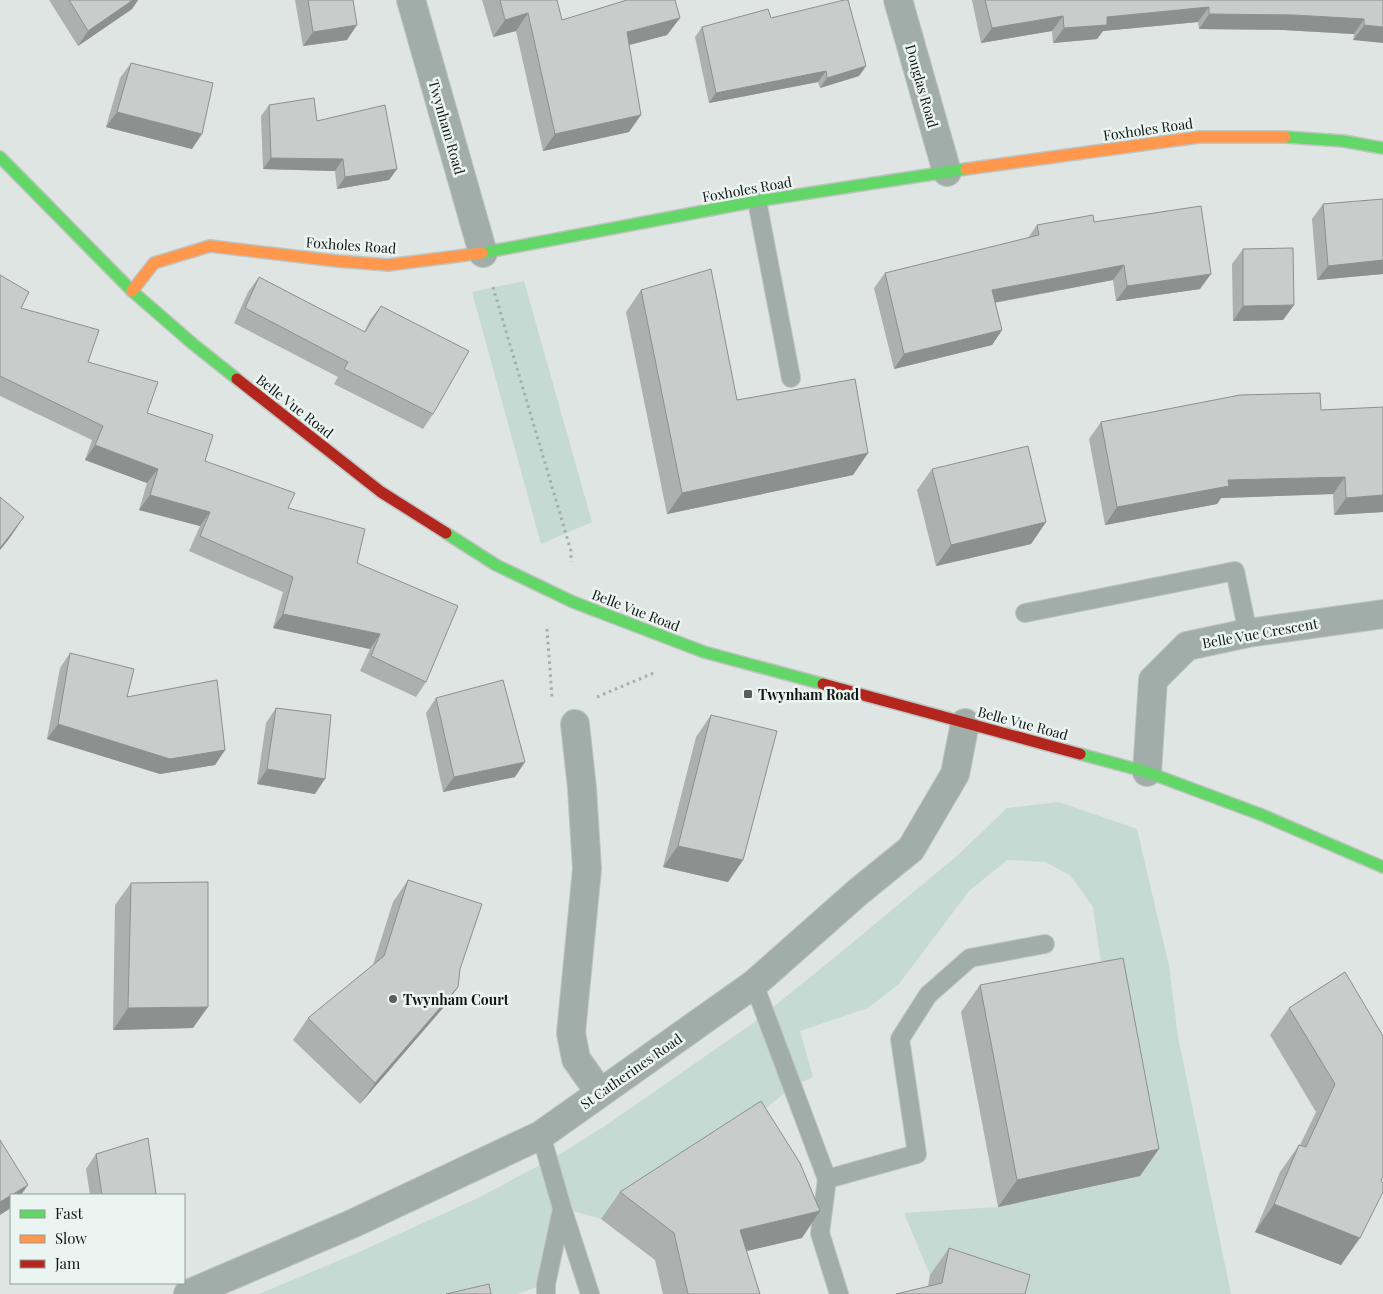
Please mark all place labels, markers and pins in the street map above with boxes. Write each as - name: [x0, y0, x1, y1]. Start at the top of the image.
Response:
- place label: Twynham Road: [758, 685, 860, 704]
- marker: Twynham Road: [742, 688, 754, 700]
- place label: Twynham Court: [403, 990, 509, 1009]
- marker: Twynham Court: [387, 993, 399, 1005]

